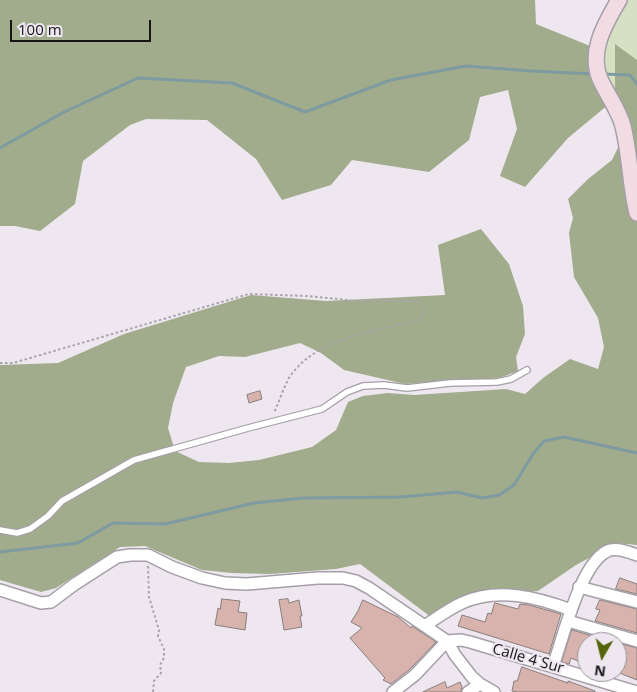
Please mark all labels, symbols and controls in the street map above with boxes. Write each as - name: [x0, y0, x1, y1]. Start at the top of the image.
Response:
- scale bar: [12, 10, 154, 42]
- text: 100 m: [18, 19, 62, 39]
- north arrow: [577, 632, 627, 682]
- street label: Calle 4 Sur: [490, 640, 566, 678]
- text: N: [593, 661, 607, 682]

